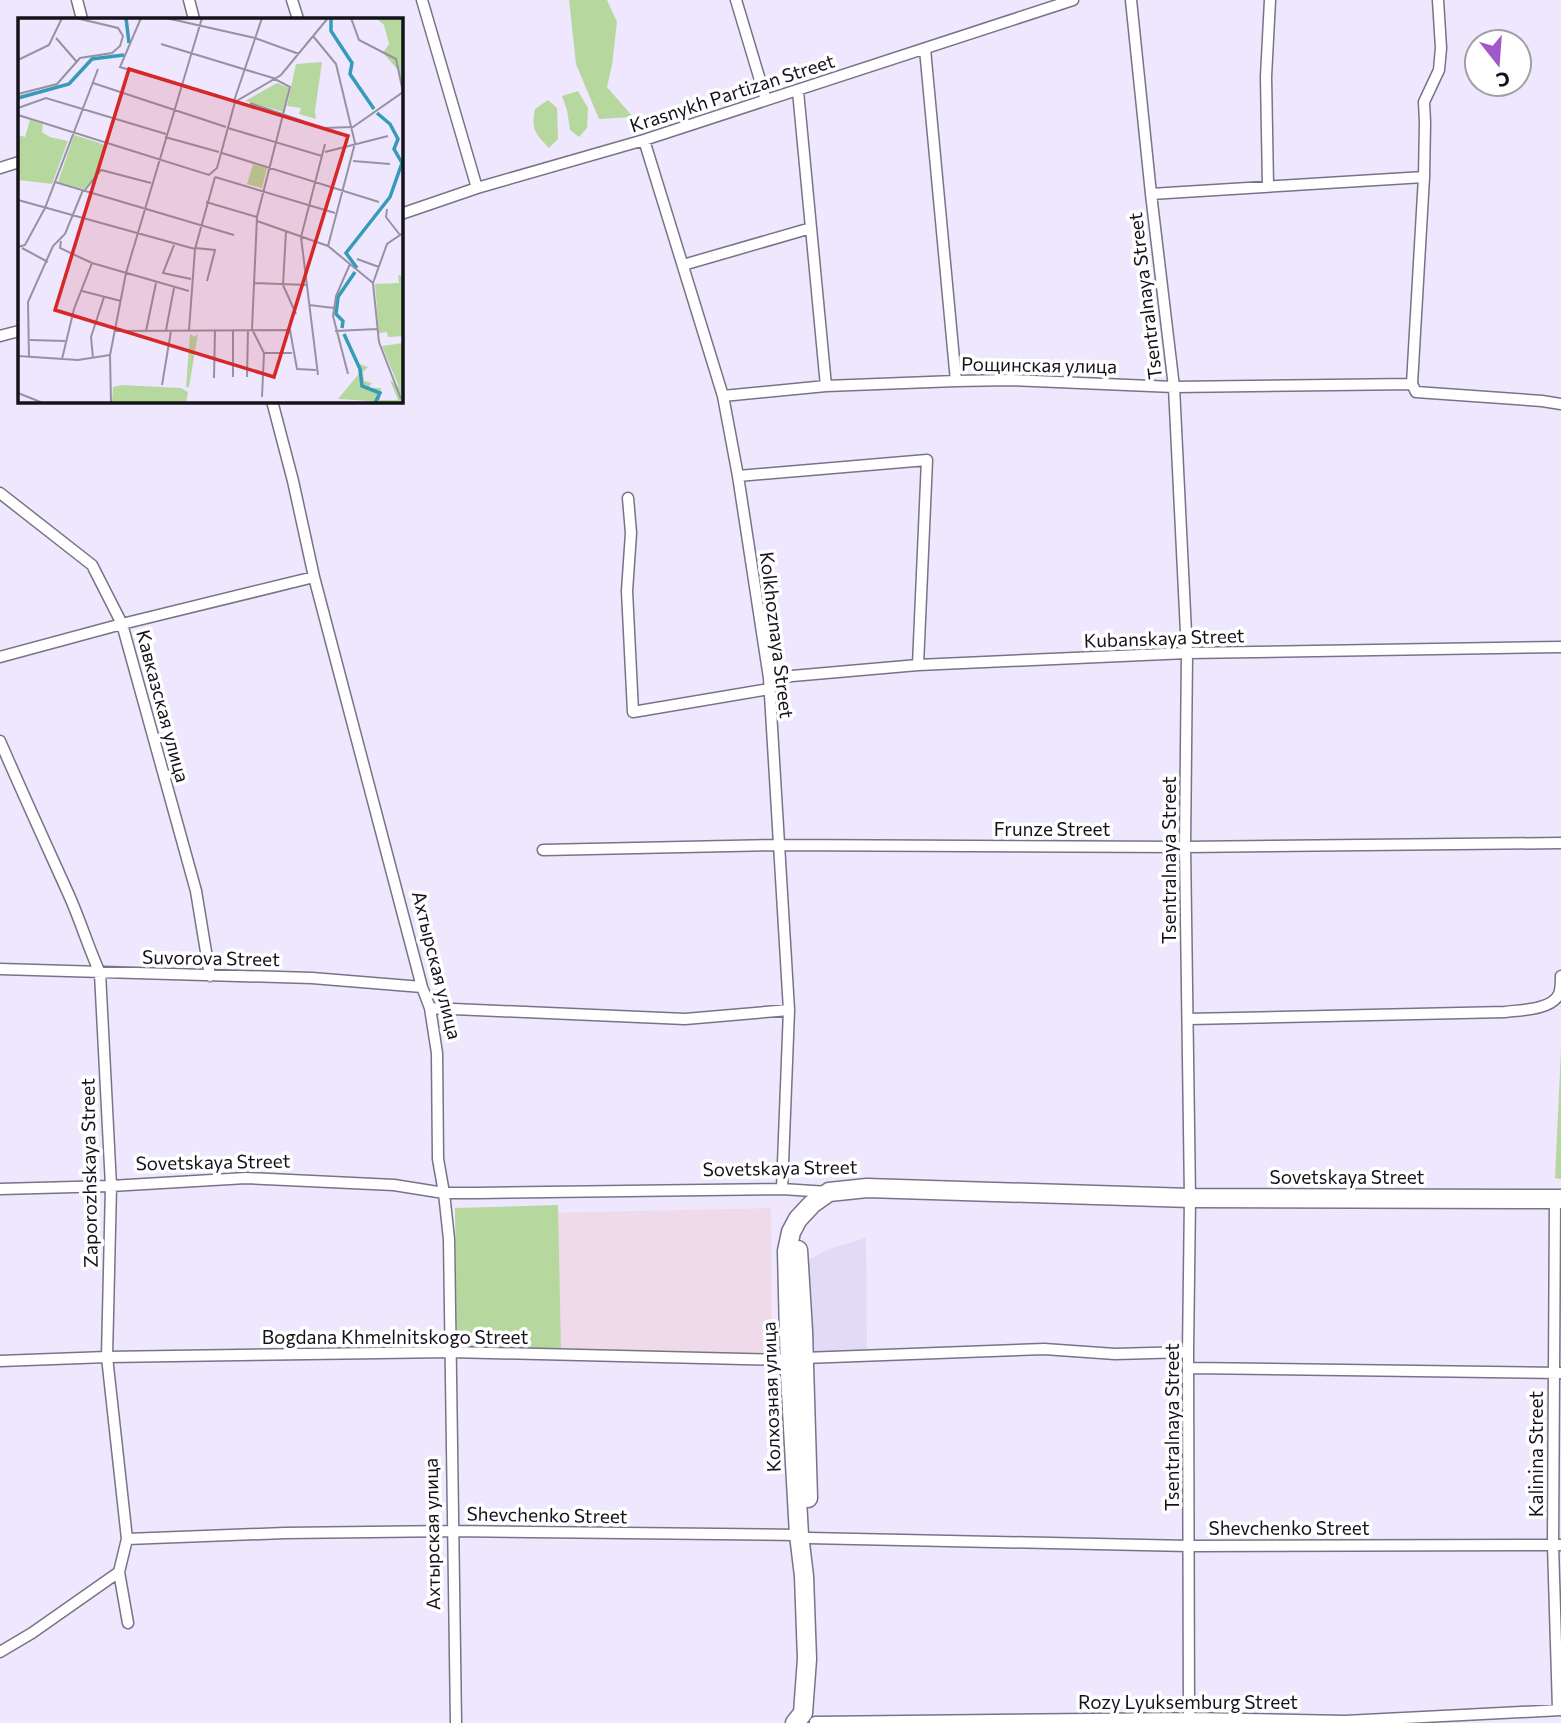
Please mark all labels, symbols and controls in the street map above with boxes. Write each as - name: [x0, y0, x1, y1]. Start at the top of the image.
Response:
- inset map: [18, 18, 402, 402]
- north arrow: [1463, 28, 1533, 98]
- street label: Krasnykh Partizan Street: [627, 48, 837, 136]
- text: С: [1494, 67, 1513, 93]
- street label: Tsentralnaya Street: [1123, 211, 1166, 381]
- street label: Рощинская улица: [961, 352, 1117, 377]
- street label: Kolkhoznaya Street: [756, 550, 799, 720]
- street label: Kubanskaya Street: [1083, 623, 1245, 652]
- street label: Кавказская улица: [132, 627, 195, 785]
- street label: Tsentralnaya Street: [1157, 776, 1180, 944]
- street label: Frunze Street: [994, 817, 1110, 840]
- street label: Ахтырская улица: [408, 888, 467, 1041]
- street label: Suvorova Street: [142, 945, 280, 970]
- street label: Zaporozhskaya Street: [75, 1078, 102, 1268]
- street label: Sovetskaya Street: [135, 1149, 291, 1174]
- street label: Sovetskaya Street: [702, 1155, 858, 1180]
- street label: Sovetskaya Street: [1270, 1165, 1425, 1188]
- street label: Колхозная улица: [756, 1321, 785, 1473]
- street label: Bogdana Khmelnitskogo Street: [262, 1325, 528, 1348]
- street label: Tsentralnaya Street: [1160, 1343, 1183, 1511]
- street label: Kalinina Street: [1524, 1391, 1547, 1517]
- street label: Ахтырская улица: [419, 1458, 444, 1610]
- street label: Shevchenko Street: [466, 1502, 628, 1527]
- street label: Shevchenko Street: [1209, 1516, 1370, 1539]
- street label: Rozy Lyuksemburg Street: [1078, 1690, 1298, 1713]

